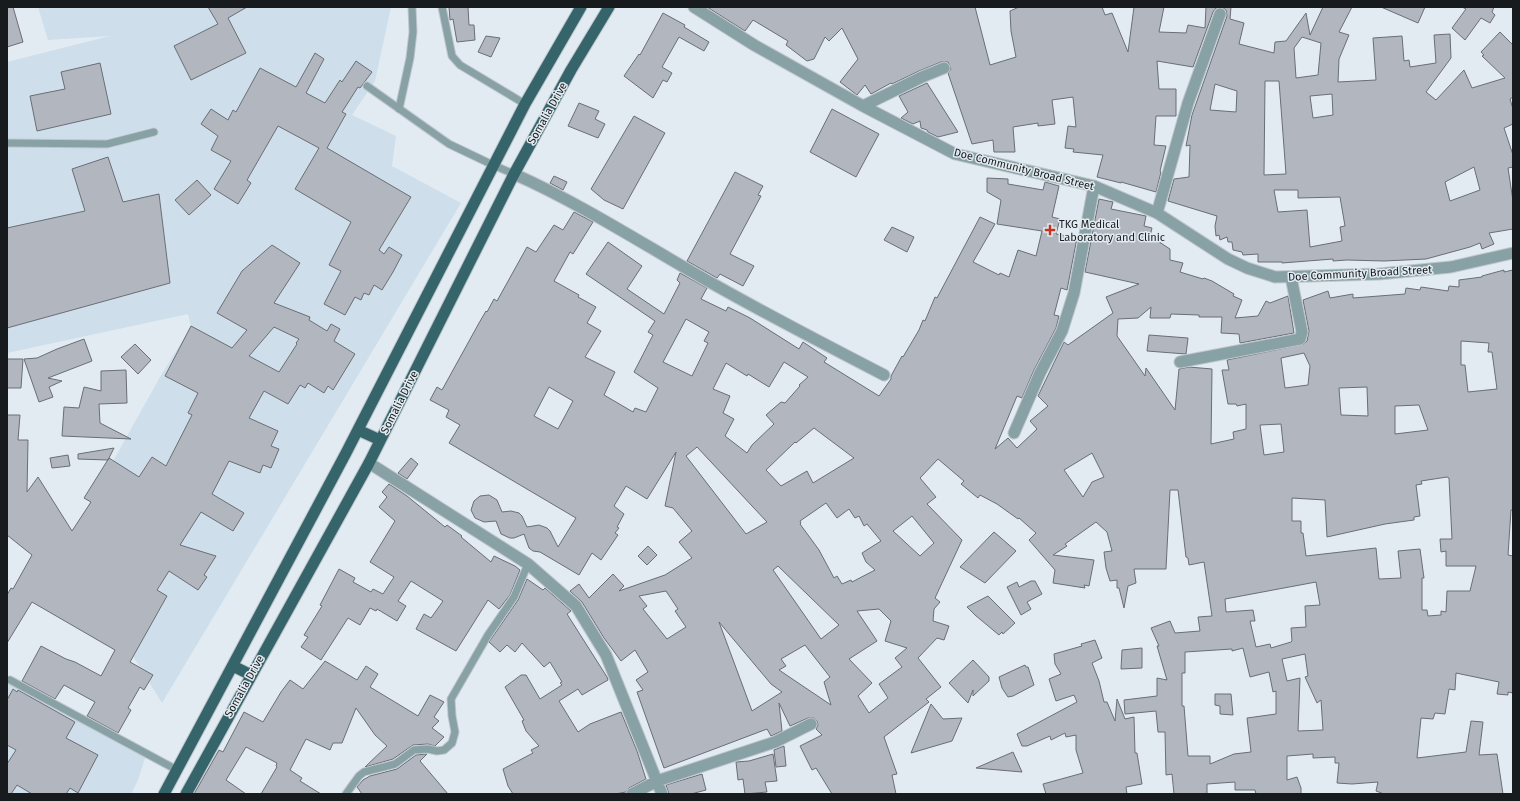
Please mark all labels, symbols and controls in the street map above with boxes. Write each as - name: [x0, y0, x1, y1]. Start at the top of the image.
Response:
- street label: Somalia Drive: [525, 80, 570, 146]
- street label: Doe Community Broad Street: [952, 146, 1095, 193]
- place label: TKG Medical Laboratory and Clinic: [1059, 218, 1165, 244]
- marker: TKG Medical Laboratory and Clinic: [1044, 224, 1056, 236]
- street label: Doe Community Broad Street: [1288, 263, 1432, 284]
- street label: Somalia Drive: [378, 369, 421, 436]
- street label: Somalia Drive: [222, 653, 267, 719]

